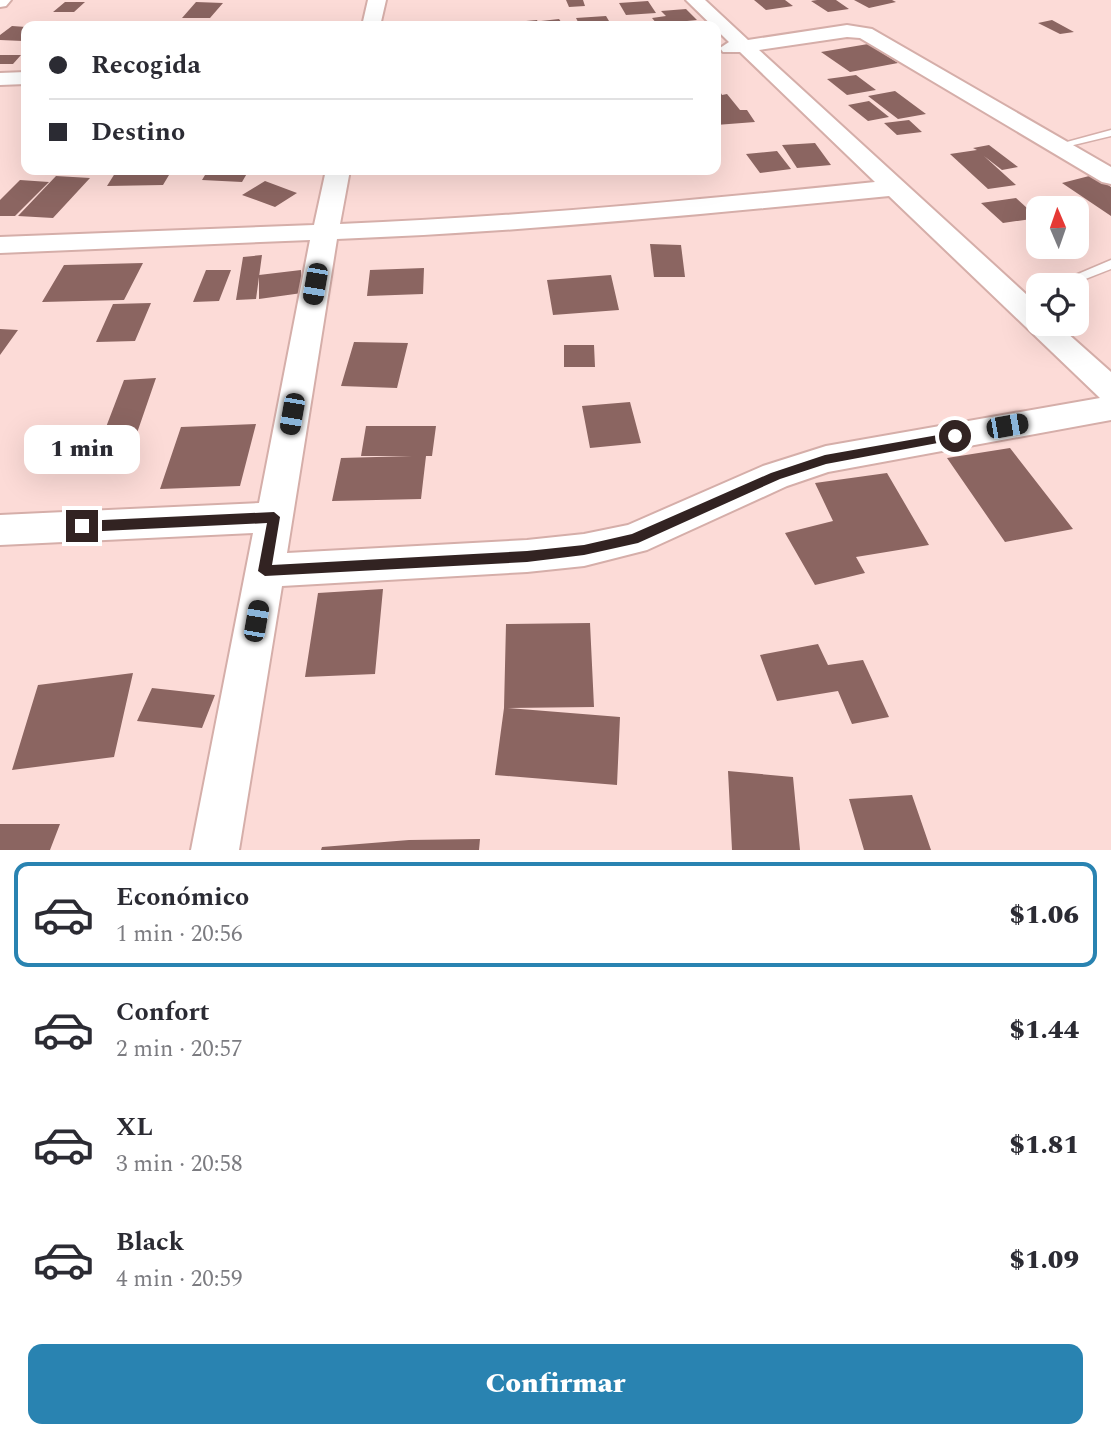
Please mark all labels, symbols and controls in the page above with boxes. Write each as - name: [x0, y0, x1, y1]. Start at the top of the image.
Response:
- text: Recogida: [91, 45, 201, 85]
- text: Destino: [91, 112, 185, 152]
- north arrow: [1026, 196, 1088, 259]
- map controls: [1026, 196, 1089, 336]
- car: [302, 261, 329, 307]
- button: locate: [1026, 273, 1089, 336]
- car: [279, 391, 306, 437]
- car: [985, 412, 1030, 440]
- route start: [939, 420, 971, 452]
- callout: 1 min: [24, 424, 140, 474]
- text: 1 min: [50, 432, 114, 467]
- route end: [66, 510, 98, 542]
- car: [243, 598, 270, 644]
- text: Económico: [116, 877, 249, 917]
- icon: car: [32, 883, 95, 946]
- text: $1.06: [1009, 895, 1079, 935]
- text: 1 min · 20:56: [116, 917, 243, 952]
- text: Confort: [116, 992, 210, 1032]
- icon: car: [32, 998, 95, 1061]
- text: $1.44: [1009, 1010, 1079, 1050]
- text: 2 min · 20:57: [116, 1032, 243, 1067]
- text: XL: [116, 1107, 153, 1147]
- icon: car: [32, 1113, 95, 1176]
- text: $1.81: [1009, 1125, 1079, 1165]
- text: 3 min · 20:58: [116, 1147, 243, 1182]
- text: Black: [116, 1222, 184, 1262]
- icon: car: [32, 1228, 95, 1291]
- text: $1.09: [1009, 1240, 1079, 1280]
- text: 4 min · 20:59: [116, 1262, 243, 1297]
- button: Confirmar: [28, 1344, 1083, 1424]

